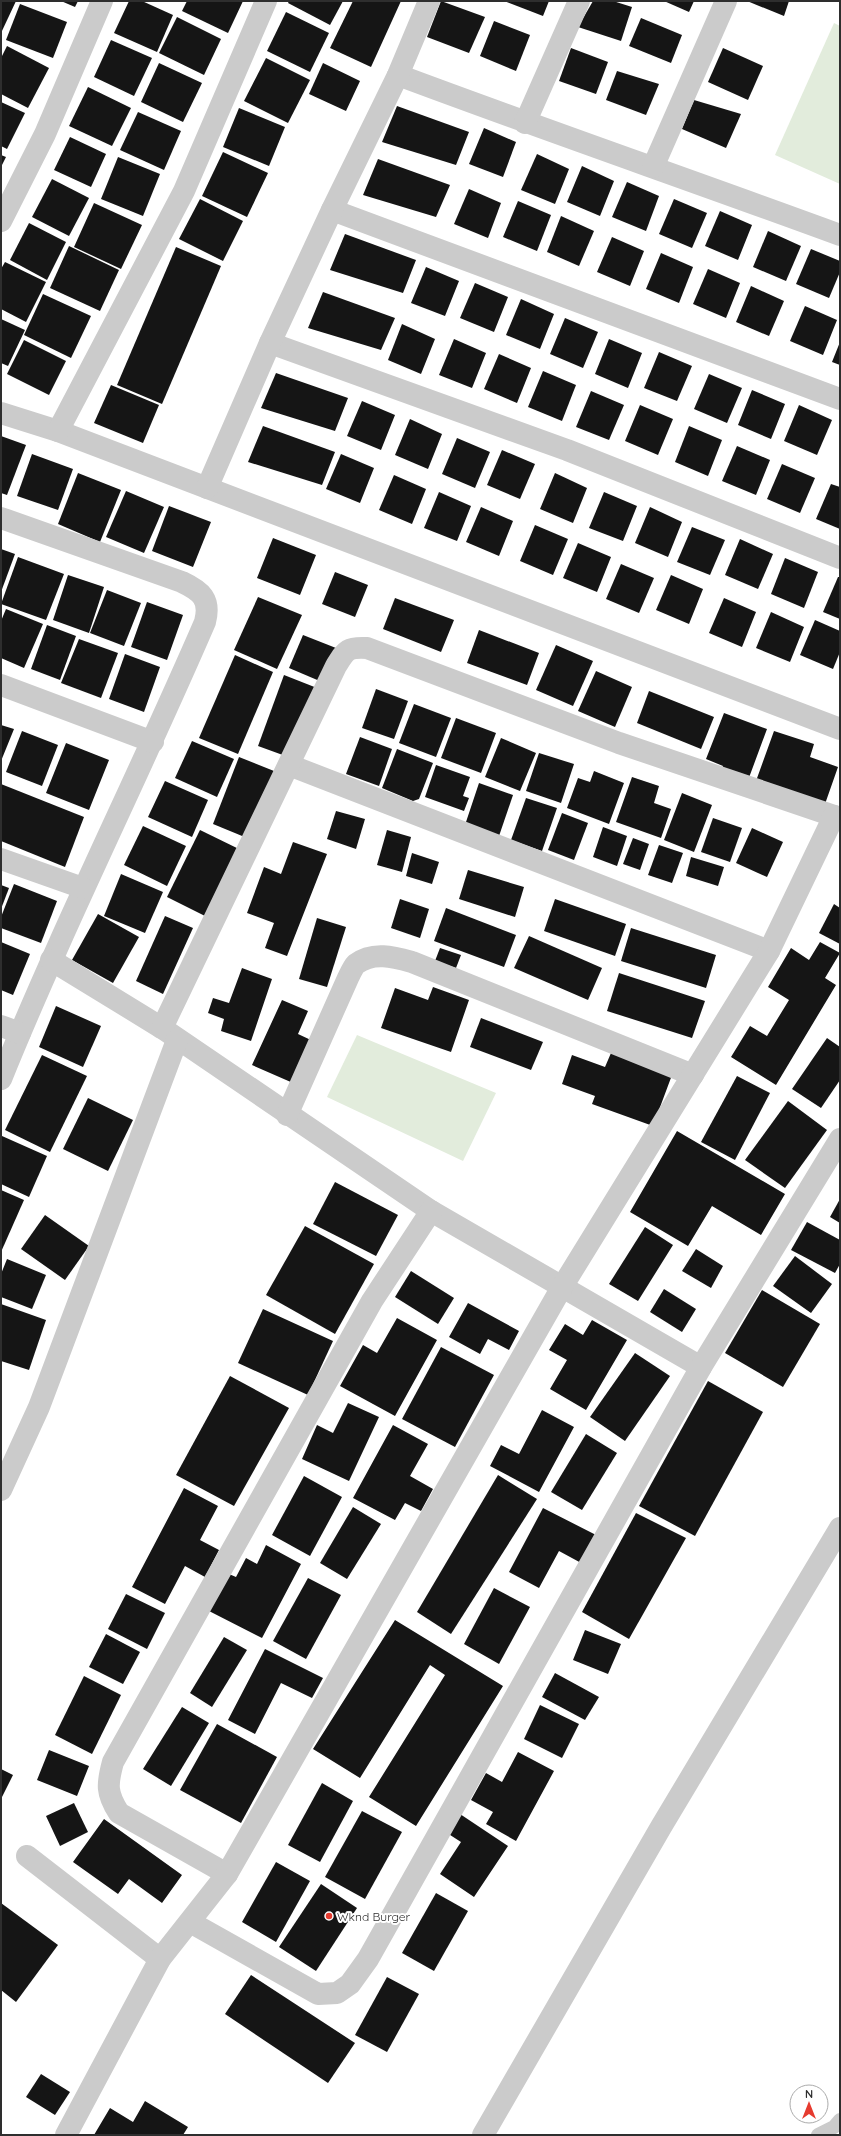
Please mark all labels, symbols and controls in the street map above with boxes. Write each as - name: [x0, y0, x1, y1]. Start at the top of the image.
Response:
- place label: Wknd Burger: [337, 1909, 411, 1924]
- marker: Wknd Burger: [324, 1911, 334, 1921]
- north arrow: [789, 2084, 829, 2124]
- text: N: [805, 2087, 813, 2101]

